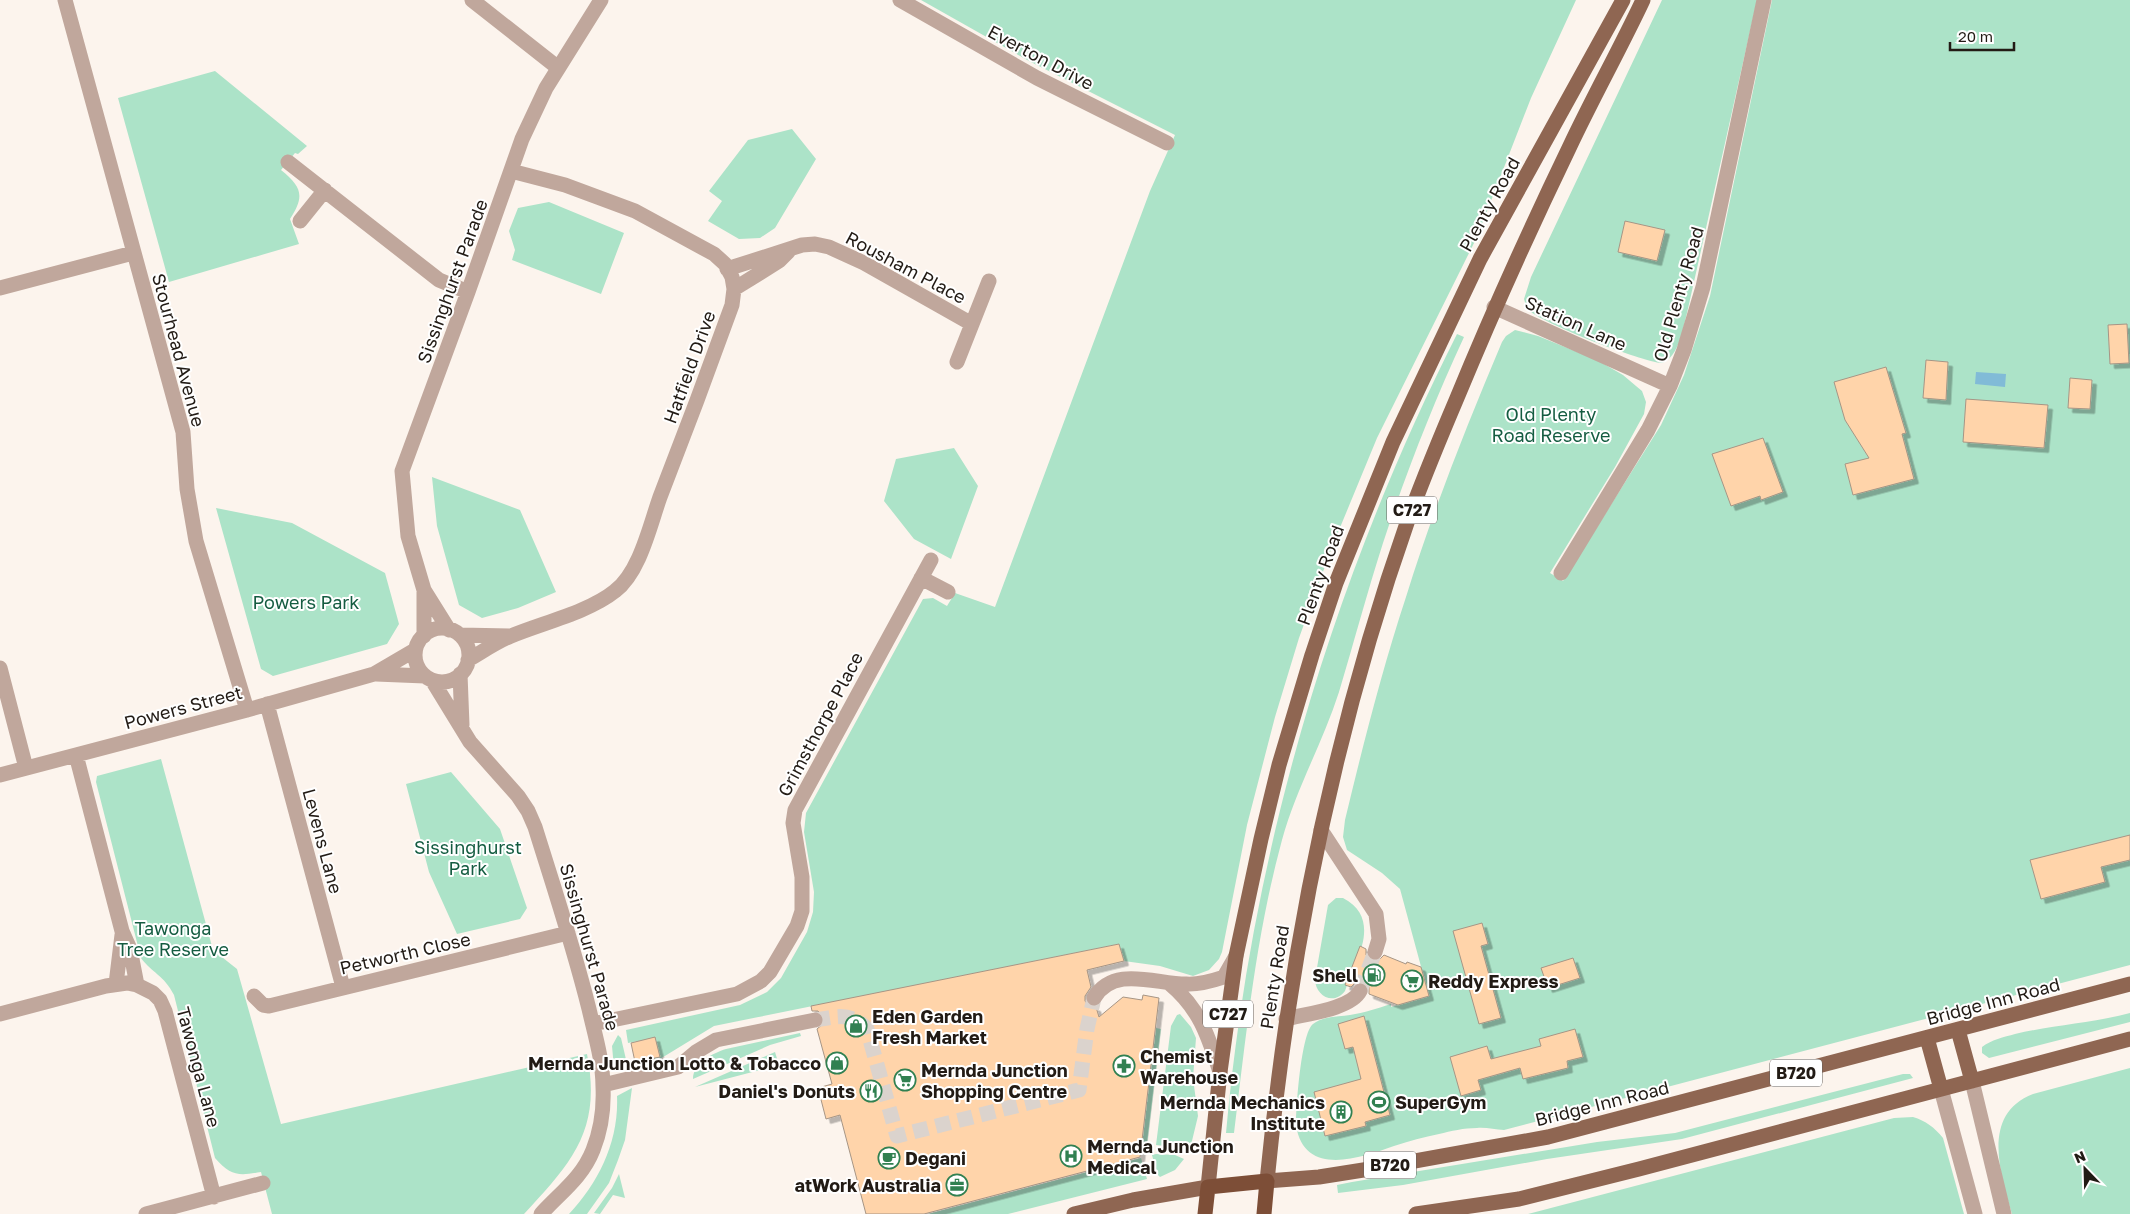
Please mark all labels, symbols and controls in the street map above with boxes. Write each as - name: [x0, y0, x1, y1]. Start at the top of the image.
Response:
- street label: Everton Drive: [984, 20, 1098, 94]
- scale bar: [1950, 20, 2014, 52]
- text: 20 m: [1958, 27, 1993, 45]
- street label: Plenty Road: [1454, 153, 1524, 255]
- street label: Sissinghurst Parade: [412, 196, 492, 366]
- street label: Old Plenty Road: [1648, 224, 1708, 364]
- street label: Rousham Place: [842, 226, 970, 308]
- street label: Stourhead Avenue: [148, 271, 210, 429]
- street label: Station Lane: [1522, 291, 1630, 355]
- street label: Hatfield Drive: [658, 308, 720, 426]
- park label: Old Plenty Road Reserve: [1492, 403, 1610, 446]
- road number: C727: [1387, 496, 1437, 524]
- street label: Plenty Road: [1292, 522, 1348, 628]
- park label: Powers Park: [252, 591, 360, 613]
- street label: Grimsthorpe Place: [773, 648, 867, 800]
- street label: Powers Street: [122, 681, 244, 733]
- street label: Levens Lane: [298, 786, 348, 896]
- park label: Sissinghurst Park: [414, 836, 522, 879]
- street label: Sissinghurst Parade: [556, 861, 624, 1033]
- park label: Tawonga Tree Reserve: [117, 917, 229, 960]
- street label: Plenty Road: [1255, 923, 1293, 1031]
- street label: Petworth Close: [338, 927, 472, 979]
- fuel station icon: Shell: [1362, 963, 1386, 987]
- place label: Shell: [1312, 964, 1358, 986]
- supermarket icon: Reddy Express: [1400, 969, 1424, 993]
- place label: Reddy Express: [1428, 970, 1559, 992]
- street label: Bridge Inn Road: [1924, 973, 2062, 1029]
- road number: C727: [1203, 1001, 1253, 1028]
- street label: Tawonga Lane: [172, 1004, 226, 1130]
- place label: Eden Garden Fresh Market: [872, 1005, 987, 1048]
- shop icon: Eden Garden Fresh Market: [844, 1014, 868, 1038]
- place label: Chemist Warehouse: [1140, 1045, 1238, 1088]
- shop icon: Mernda Junction Lotto & Tobacco: [825, 1051, 849, 1075]
- place label: Mernda Junction Lotto & Tobacco: [528, 1052, 821, 1074]
- pharmacy icon: Chemist Warehouse: [1112, 1054, 1136, 1078]
- place label: Mernda Junction Shopping Centre: [921, 1059, 1068, 1102]
- road number: B720: [1770, 1060, 1822, 1086]
- supermarket icon: Mernda Junction Shopping Centre: [893, 1068, 917, 1092]
- street label: Bridge Inn Road: [1533, 1076, 1671, 1130]
- restaurant icon: Daniel's Donuts: [859, 1079, 883, 1103]
- place label: Daniel's Donuts: [718, 1080, 855, 1102]
- sports icon: SuperGym: [1367, 1090, 1391, 1114]
- place label: Mernda Mechanics Institute: [1160, 1091, 1325, 1134]
- place label: SuperGym: [1395, 1091, 1486, 1113]
- building icon: Mernda Mechanics Institute: [1329, 1100, 1353, 1124]
- place label: Mernda Junction Medical: [1087, 1135, 1234, 1178]
- hospital icon: Mernda Junction Medical: [1059, 1144, 1083, 1168]
- north arrow: [2060, 1144, 2110, 1194]
- cafe icon: Degani: [877, 1146, 901, 1170]
- place label: Degani: [905, 1147, 966, 1169]
- text: N: [2072, 1147, 2088, 1166]
- road number: B720: [1364, 1152, 1416, 1178]
- office icon: atWork Australia: [945, 1173, 969, 1197]
- place label: atWork Australia: [794, 1174, 941, 1196]

